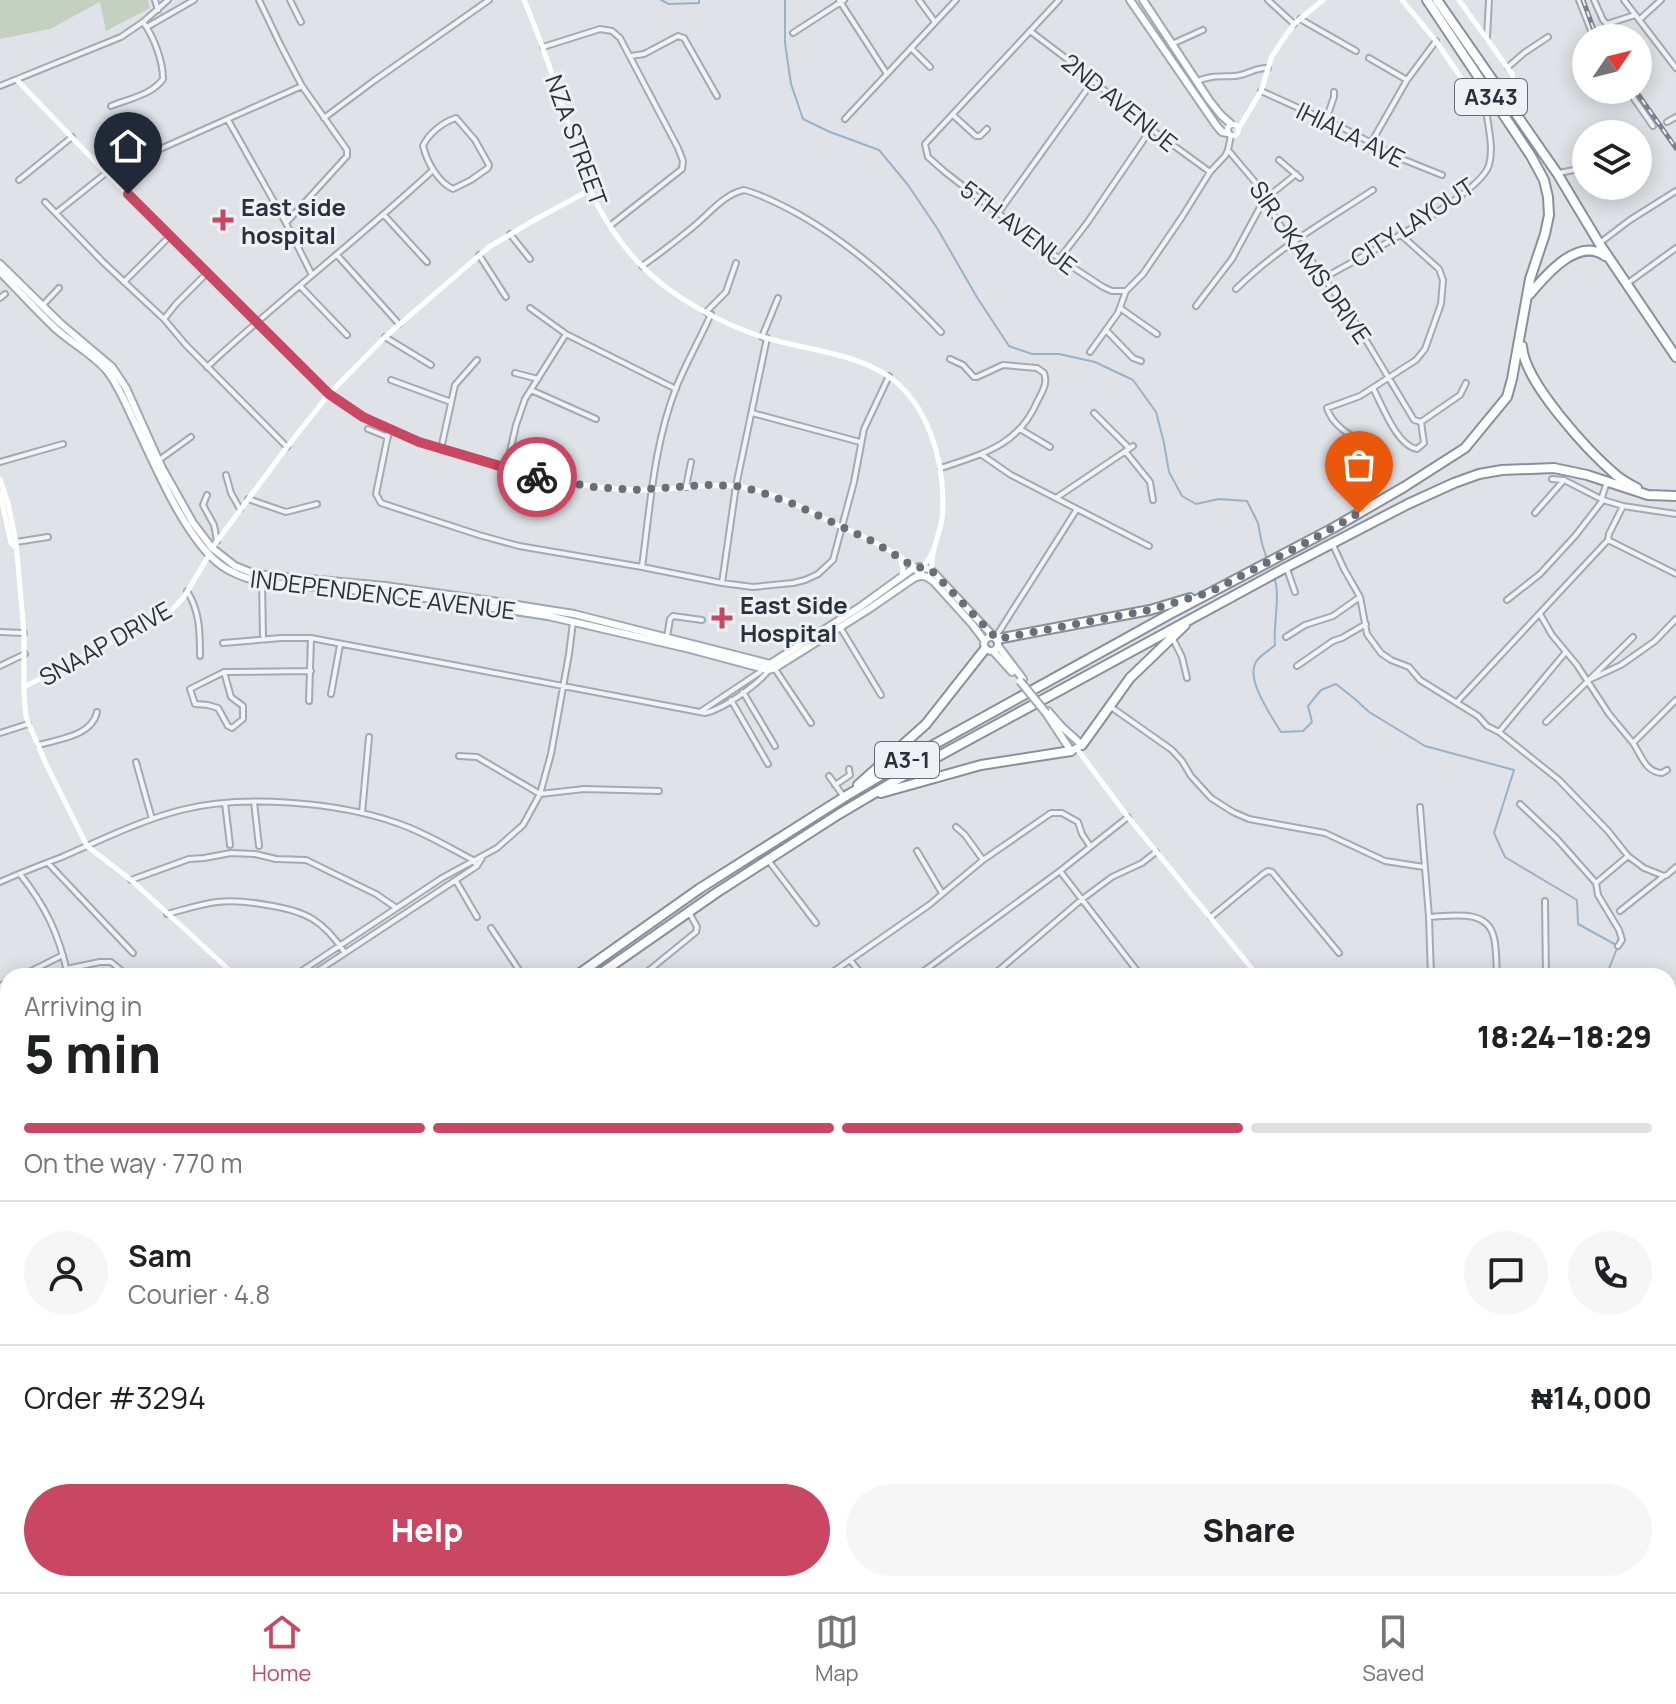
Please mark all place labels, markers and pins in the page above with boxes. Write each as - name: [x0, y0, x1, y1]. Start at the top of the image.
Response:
- pin: [94, 112, 162, 194]
- place label: East side hospital: [241, 190, 346, 251]
- marker: East side hospital: [212, 209, 234, 231]
- pin: [1325, 431, 1393, 513]
- place label: East Side Hospital: [740, 588, 848, 649]
- marker: East Side Hospital: [711, 607, 733, 629]

